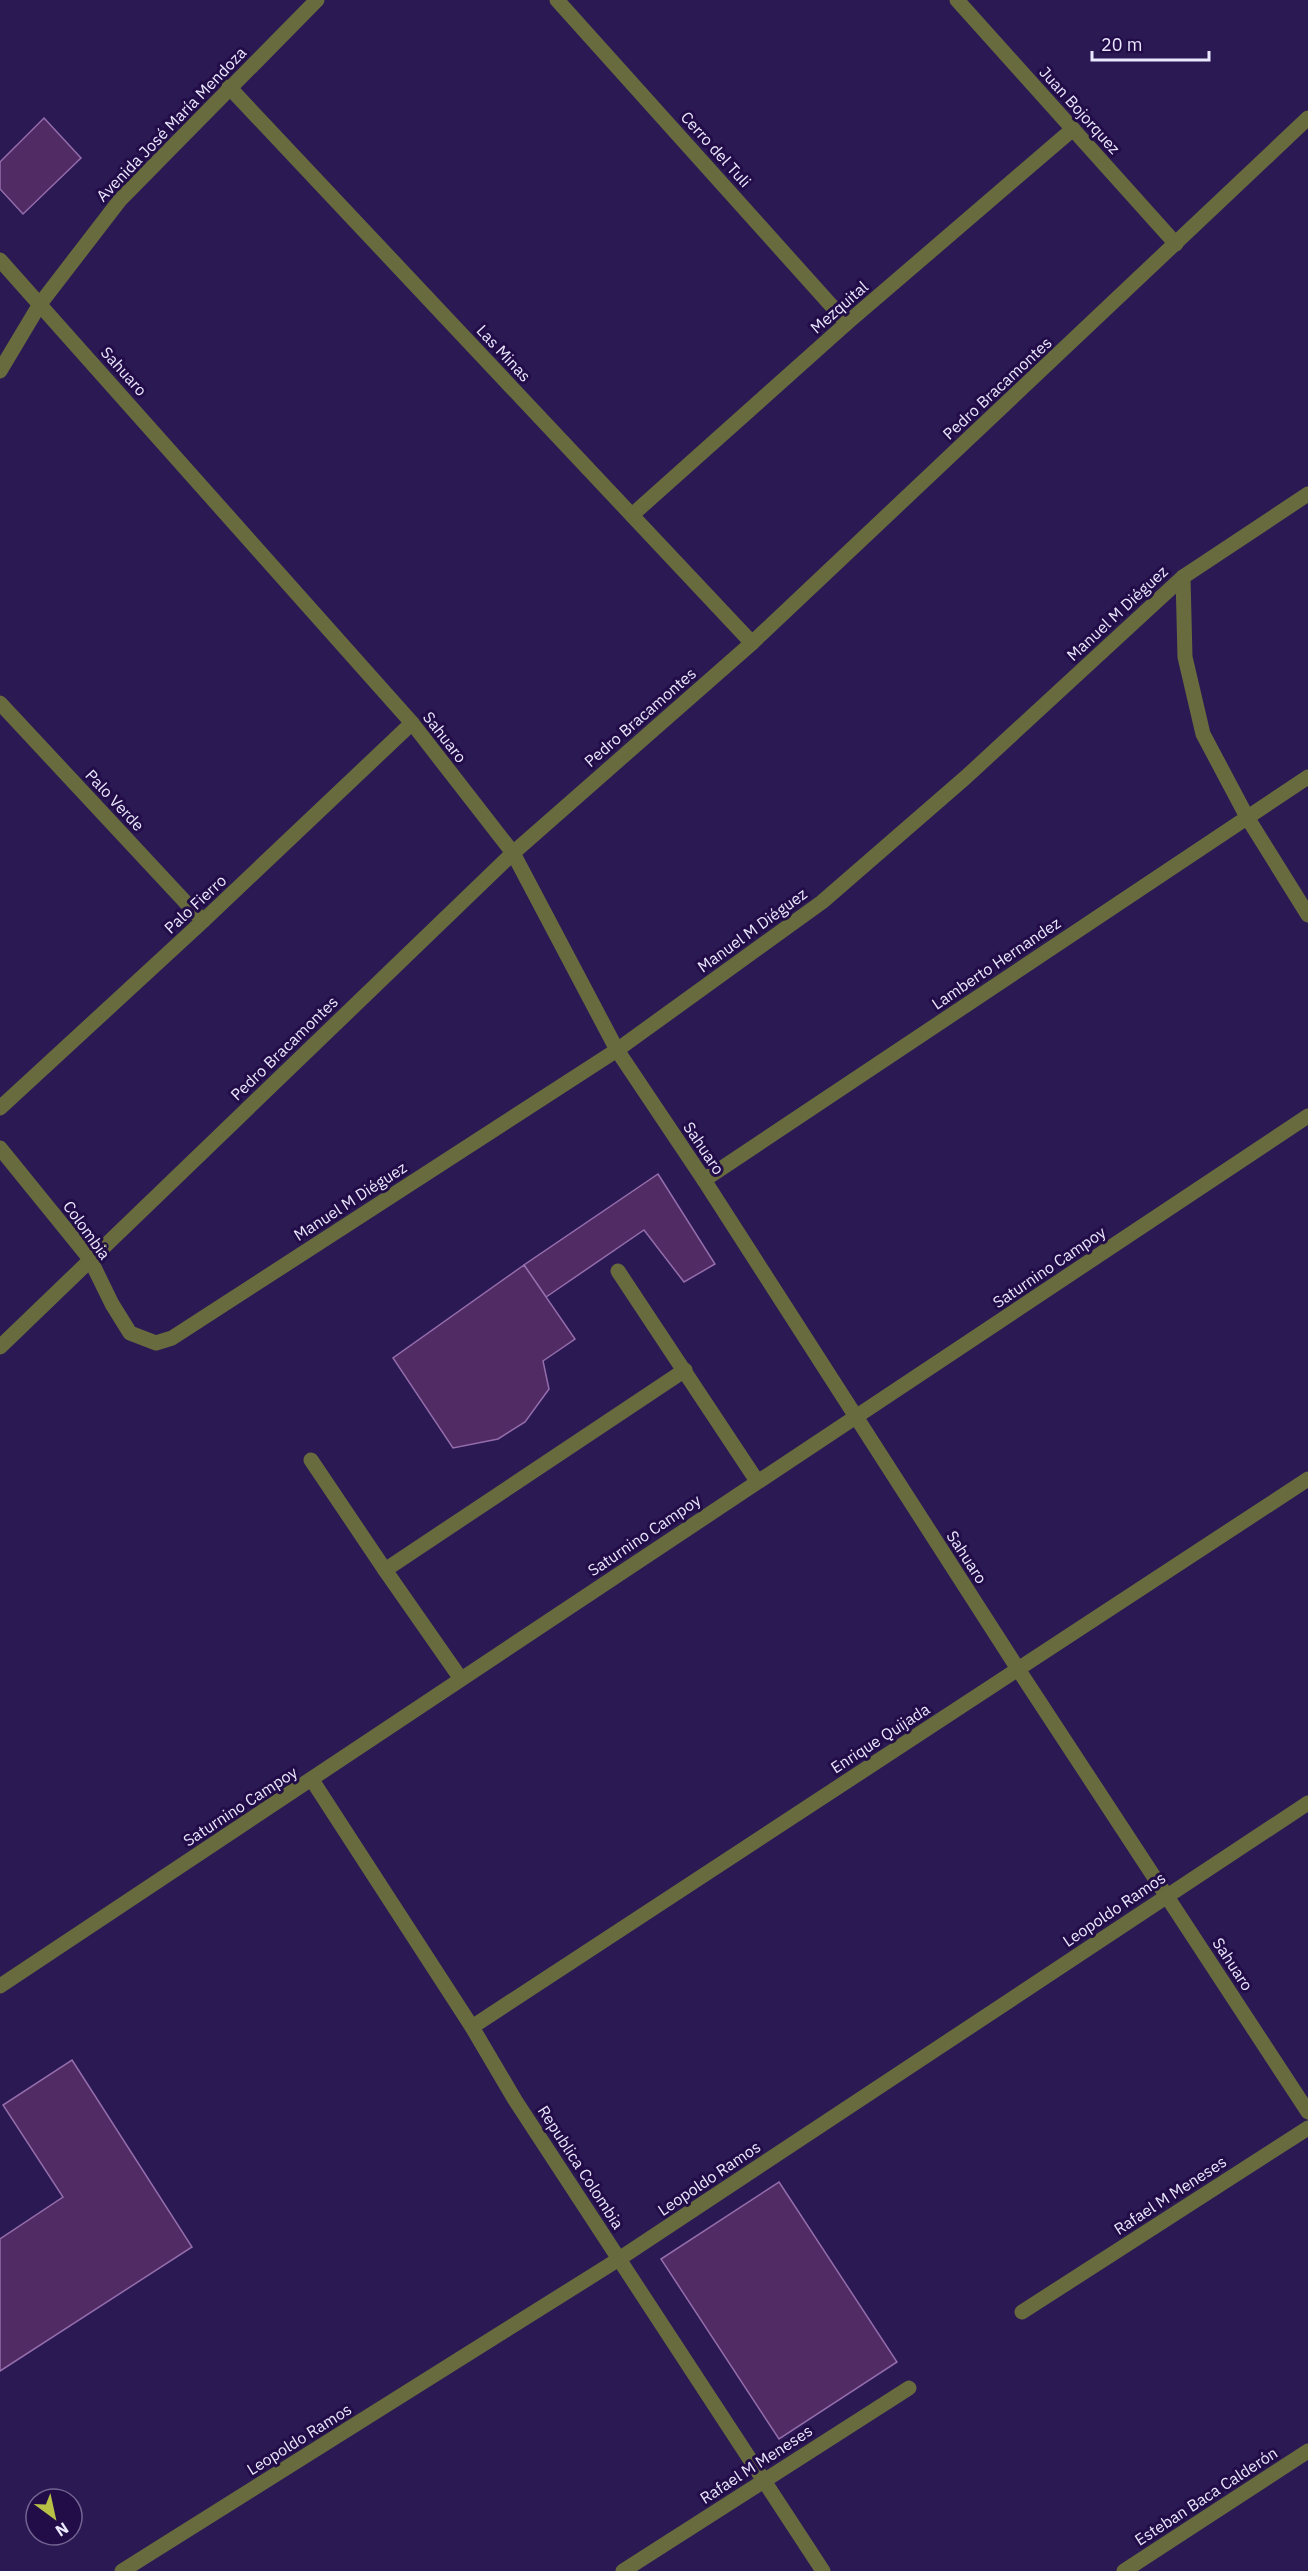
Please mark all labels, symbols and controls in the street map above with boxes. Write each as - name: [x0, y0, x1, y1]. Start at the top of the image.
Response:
- scale bar: [1092, 24, 1209, 62]
- text: 20 m: [1101, 33, 1143, 56]
- street label: Avenida José María Mendoza: [92, 42, 251, 206]
- street label: Juan Bojorquez: [1035, 62, 1125, 158]
- street label: Cerro del Tuli: [677, 107, 755, 191]
- street label: Mezquital: [806, 277, 872, 337]
- street label: Las Minas: [473, 320, 535, 386]
- street label: Pedro Bracamontes: [938, 332, 1056, 444]
- street label: Sahuaro: [97, 342, 151, 400]
- street label: Manuel M Diéguez: [1062, 561, 1172, 665]
- street label: Pedro Bracamontes: [580, 663, 700, 771]
- street label: Sahuaro: [419, 707, 471, 767]
- street label: Palo Verde: [81, 765, 149, 835]
- street label: Palo Fierro: [160, 870, 230, 938]
- street label: Manuel M Diéguez: [693, 884, 811, 976]
- street label: Lamberto Hernandez: [928, 913, 1064, 1013]
- street label: Pedro Bracamontes: [226, 992, 342, 1104]
- street label: Sahuaro: [679, 1118, 729, 1178]
- street label: Manuel M Diéguez: [290, 1157, 410, 1245]
- street label: Colombia: [59, 1197, 115, 1264]
- street label: Saturnino Campoy: [989, 1222, 1109, 1312]
- street label: Saturnino Campoy: [584, 1490, 704, 1580]
- street label: Sahuaro: [942, 1527, 992, 1587]
- street label: Enrique Quijada: [827, 1698, 934, 1777]
- street label: Saturnino Campoy: [179, 1762, 301, 1850]
- street label: Leopoldo Ramos: [1059, 1867, 1169, 1951]
- street label: Sahuaro: [1208, 1934, 1258, 1994]
- street label: Republica Colombia: [534, 2102, 629, 2233]
- street label: Leopoldo Ramos: [654, 2136, 764, 2220]
- street label: Rafael M Meneses: [1110, 2151, 1230, 2239]
- street label: Leopoldo Ramos: [243, 2399, 355, 2479]
- street label: Rafael M Meneses: [696, 2420, 816, 2508]
- street label: Esteban Baca Calderón: [1131, 2442, 1281, 2550]
- north arrow: [24, 2487, 84, 2547]
- text: N: [52, 2518, 72, 2541]

